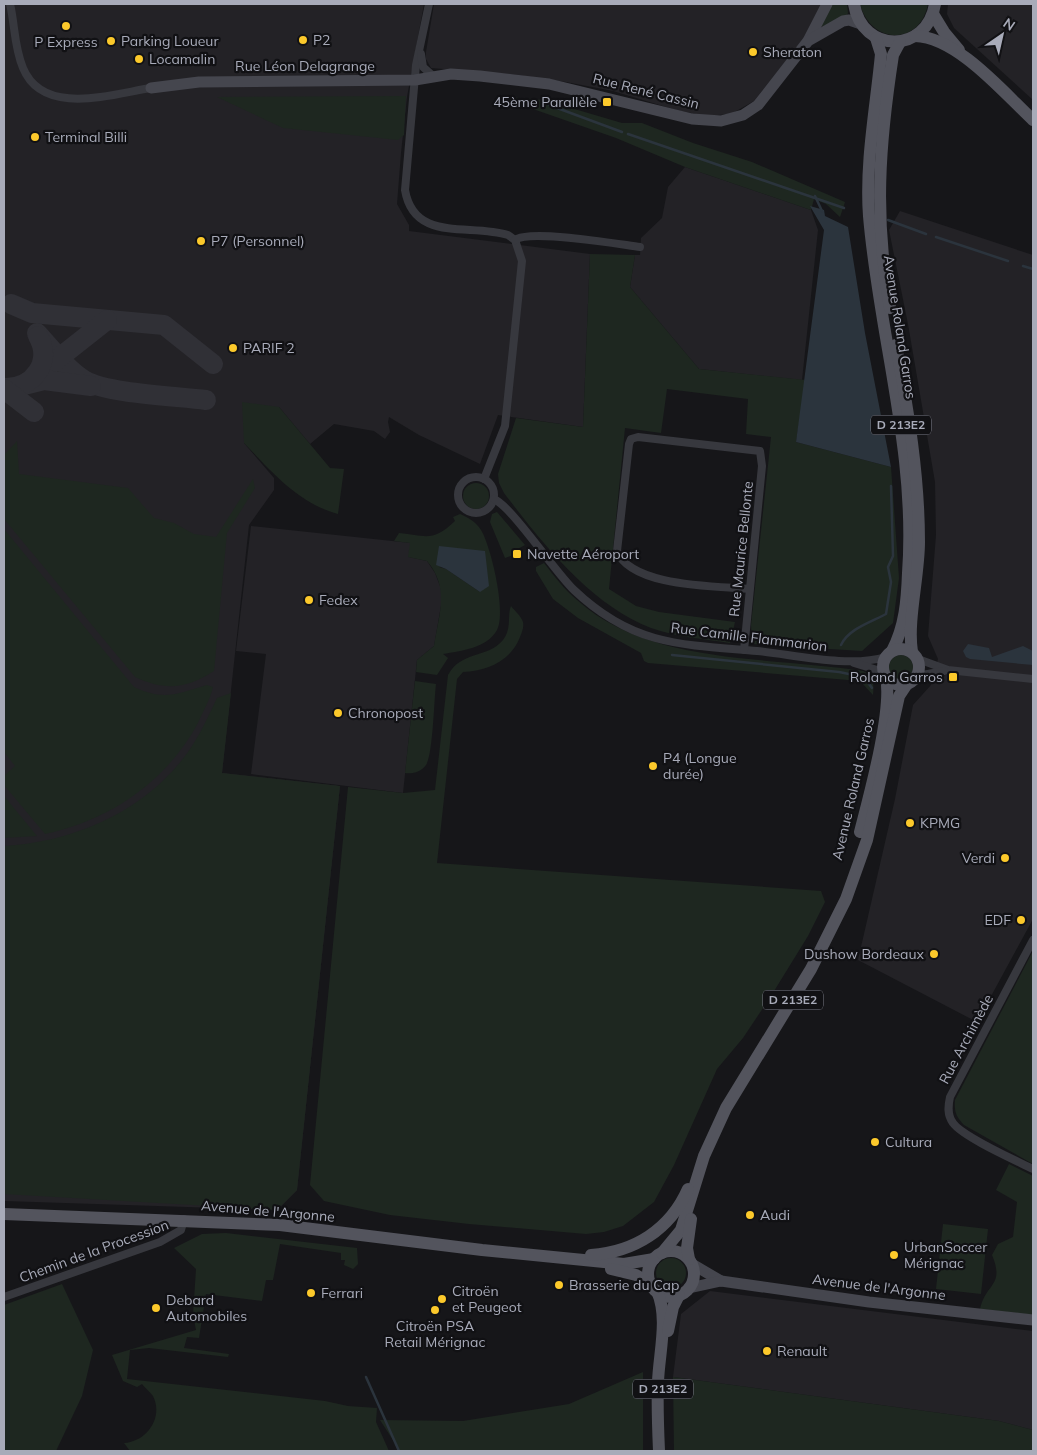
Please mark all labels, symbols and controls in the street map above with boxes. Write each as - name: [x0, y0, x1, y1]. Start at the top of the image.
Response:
- north arrow: [977, 10, 1027, 60]
- text: N: [1000, 14, 1019, 35]
- marker: P Express: [60, 20, 72, 32]
- place label: P2: [313, 31, 331, 49]
- place label: Parking Loueur: [121, 32, 219, 50]
- place label: P Express: [34, 33, 98, 51]
- marker: P2: [297, 34, 309, 46]
- marker: Parking Loueur: [105, 35, 117, 47]
- place label: Sheraton: [763, 43, 822, 61]
- marker: Sheraton: [747, 46, 759, 58]
- place label: Locamalin: [149, 50, 215, 68]
- marker: Locamalin: [133, 53, 145, 65]
- street label: Rue Léon Delagrange: [235, 57, 375, 75]
- street label: Rue René Cassin: [591, 69, 701, 113]
- place label: 45ème Parallèle: [493, 93, 597, 111]
- marker: 45ème Parallèle: [601, 96, 613, 108]
- place label: Terminal Billi: [45, 128, 127, 146]
- marker: Terminal Billi: [29, 131, 41, 143]
- place label: P7 (Personnel): [211, 232, 305, 250]
- marker: P7 (Personnel): [195, 235, 207, 247]
- street label: Avenue Roland Garros: [880, 254, 920, 400]
- place label: PARIF 2: [243, 339, 295, 357]
- marker: PARIF 2: [227, 342, 239, 354]
- road number: D 213E2: [871, 416, 931, 434]
- street label: Rue Maurice Bellonte: [725, 480, 757, 618]
- place label: Navette Aéroport: [527, 545, 639, 563]
- marker: Navette Aéroport: [511, 548, 523, 560]
- place label: Fedex: [319, 591, 358, 609]
- marker: Fedex: [303, 594, 315, 606]
- street label: Rue Camille Flammarion: [670, 618, 828, 656]
- place label: Roland Garros: [850, 668, 943, 686]
- marker: Roland Garros: [947, 671, 959, 683]
- place label: Chronopost: [348, 704, 423, 722]
- marker: Chronopost: [332, 707, 344, 719]
- street label: Avenue Roland Garros: [828, 716, 878, 862]
- place label: P4 (Longue durée): [663, 749, 737, 783]
- marker: P4 (Longue durée): [647, 760, 659, 772]
- place label: KPMG: [920, 814, 960, 832]
- marker: KPMG: [904, 817, 916, 829]
- place label: Verdi: [962, 849, 995, 867]
- marker: Verdi: [999, 852, 1011, 864]
- place label: EDF: [984, 911, 1011, 929]
- marker: EDF: [1015, 914, 1027, 926]
- place label: Dushow Bordeaux: [804, 945, 925, 963]
- marker: Dushow Bordeaux: [928, 948, 940, 960]
- road number: D 213E2: [763, 990, 823, 1010]
- street label: Rue Archimède: [935, 991, 997, 1087]
- place label: Cultura: [885, 1133, 932, 1151]
- marker: Cultura: [869, 1136, 881, 1148]
- street label: Avenue de l'Argonne: [200, 1196, 336, 1226]
- place label: Audi: [760, 1206, 790, 1224]
- marker: Audi: [744, 1209, 756, 1221]
- street label: Chemin de la Procession: [17, 1216, 171, 1286]
- place label: UrbanSoccer Mérignac: [904, 1238, 988, 1272]
- marker: UrbanSoccer Mérignac: [888, 1249, 900, 1261]
- street label: Avenue de l'Argonne: [811, 1270, 947, 1304]
- place label: Brasserie du Cap: [569, 1276, 679, 1294]
- marker: Brasserie du Cap: [553, 1279, 565, 1291]
- place label: Citroën et Peugeot: [452, 1282, 522, 1316]
- place label: Ferrari: [321, 1284, 363, 1302]
- marker: Ferrari: [305, 1287, 317, 1299]
- place label: Debard Automobiles: [166, 1291, 247, 1325]
- marker: Citroën et Peugeot: [436, 1293, 448, 1305]
- marker: Debard Automobiles: [150, 1302, 162, 1314]
- marker: Citroën PSA Retail Mérignac: [429, 1304, 441, 1316]
- place label: Citroën PSA Retail Mérignac: [385, 1317, 485, 1351]
- place label: Renault: [777, 1342, 827, 1360]
- marker: Renault: [761, 1345, 773, 1357]
- road number: D 213E2: [633, 1380, 693, 1398]

